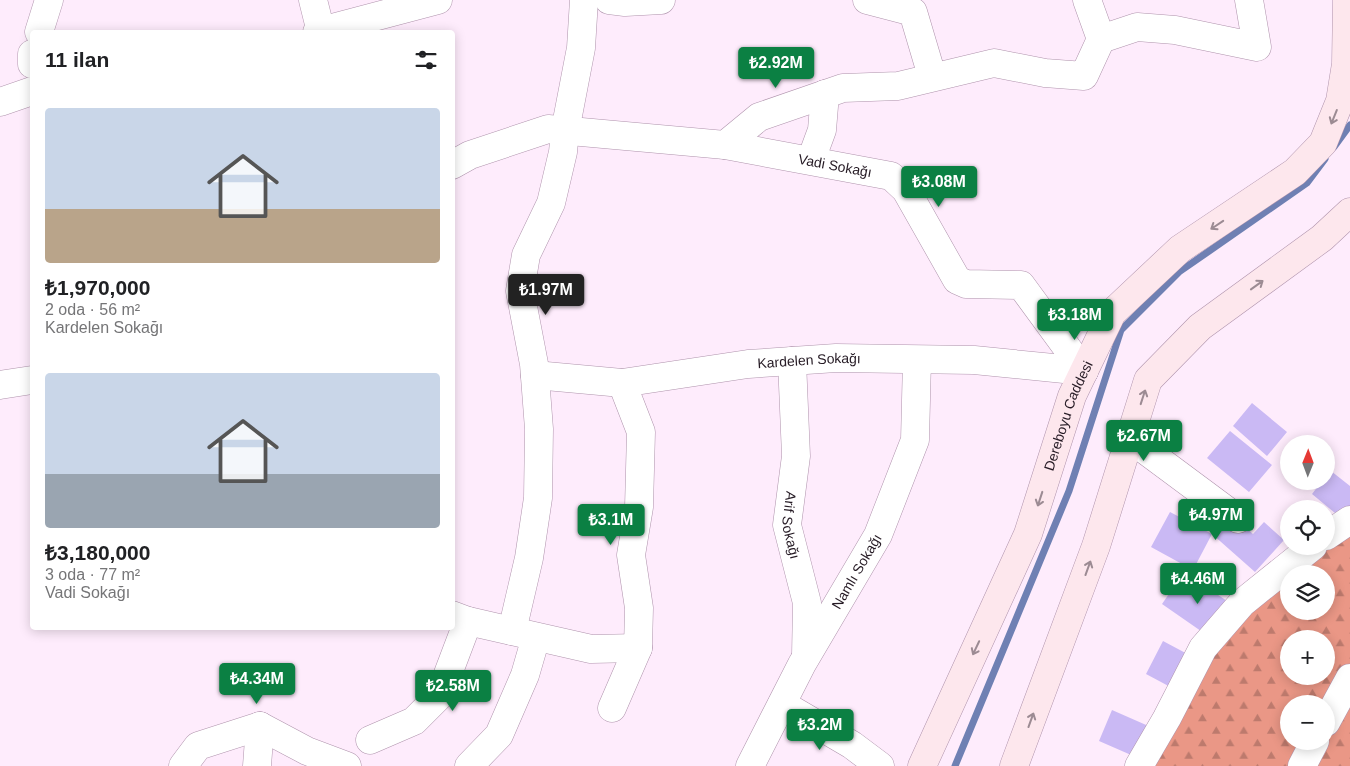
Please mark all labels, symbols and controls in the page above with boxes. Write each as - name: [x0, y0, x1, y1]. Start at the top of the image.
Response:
- icon: filters: [412, 46, 440, 74]
- pin: ₺2.92M: [735, 46, 817, 89]
- text: 11 ilan: [45, 48, 109, 71]
- text: ₺2.92M: [749, 54, 803, 71]
- one-way arrow: [1329, 109, 1338, 124]
- icon: home: [198, 141, 288, 231]
- street label: Vadi Sokağı: [797, 151, 873, 180]
- pin: ₺3.08M: [898, 166, 980, 208]
- text: ₺3.08M: [912, 173, 966, 190]
- one-way arrow: [1210, 219, 1224, 230]
- pin: ₺1.97M: [505, 274, 587, 316]
- text: ₺1,970,000: [45, 276, 150, 299]
- one-way arrow: [1250, 280, 1263, 291]
- text: ₺1.97M: [519, 281, 573, 298]
- pin: ₺3.18M: [1034, 298, 1116, 341]
- text: 2 oda · 56 m²: [45, 301, 140, 318]
- text: ₺3.18M: [1048, 306, 1102, 323]
- text: Kardelen Sokağı: [45, 319, 163, 336]
- street label: Kardelen Sokağı: [757, 350, 861, 371]
- street label: Dereboyu Caddesi: [1041, 358, 1096, 473]
- one-way arrow: [1138, 389, 1148, 405]
- icon: home: [198, 406, 288, 496]
- pin: ₺2.67M: [1103, 420, 1185, 462]
- text: ₺2.67M: [1117, 427, 1171, 444]
- north arrow: [1280, 435, 1335, 490]
- map controls: [1280, 435, 1335, 750]
- street label: Arif Sokağı: [779, 490, 803, 561]
- one-way arrow: [1034, 490, 1044, 506]
- pin: ₺4.97M: [1175, 498, 1257, 541]
- button: locate: [1280, 500, 1335, 555]
- pin: ₺3.1M: [576, 504, 646, 546]
- text: ₺4.97M: [1189, 506, 1243, 523]
- text: ₺3.1M: [589, 511, 633, 528]
- street label: Namlı Sokağı: [828, 531, 885, 612]
- text: ₺3,180,000: [45, 541, 150, 564]
- one-way arrow: [1083, 561, 1093, 576]
- pin: ₺4.46M: [1157, 562, 1239, 605]
- button: layers: [1280, 565, 1335, 620]
- text: 3 oda · 77 m²: [45, 566, 140, 583]
- text: ₺4.46M: [1171, 570, 1225, 587]
- text: Vadi Sokağı: [45, 584, 130, 601]
- button: +: [1280, 630, 1335, 685]
- one-way arrow: [971, 640, 981, 655]
- pin: ₺4.34M: [216, 662, 298, 705]
- text: ₺4.34M: [230, 670, 284, 687]
- pin: ₺2.58M: [412, 670, 494, 712]
- text: ₺2.58M: [426, 677, 480, 694]
- button: −: [1280, 695, 1335, 750]
- pin: ₺3.2M: [785, 708, 855, 751]
- one-way arrow: [1027, 713, 1036, 729]
- text: ₺3.2M: [798, 716, 842, 733]

